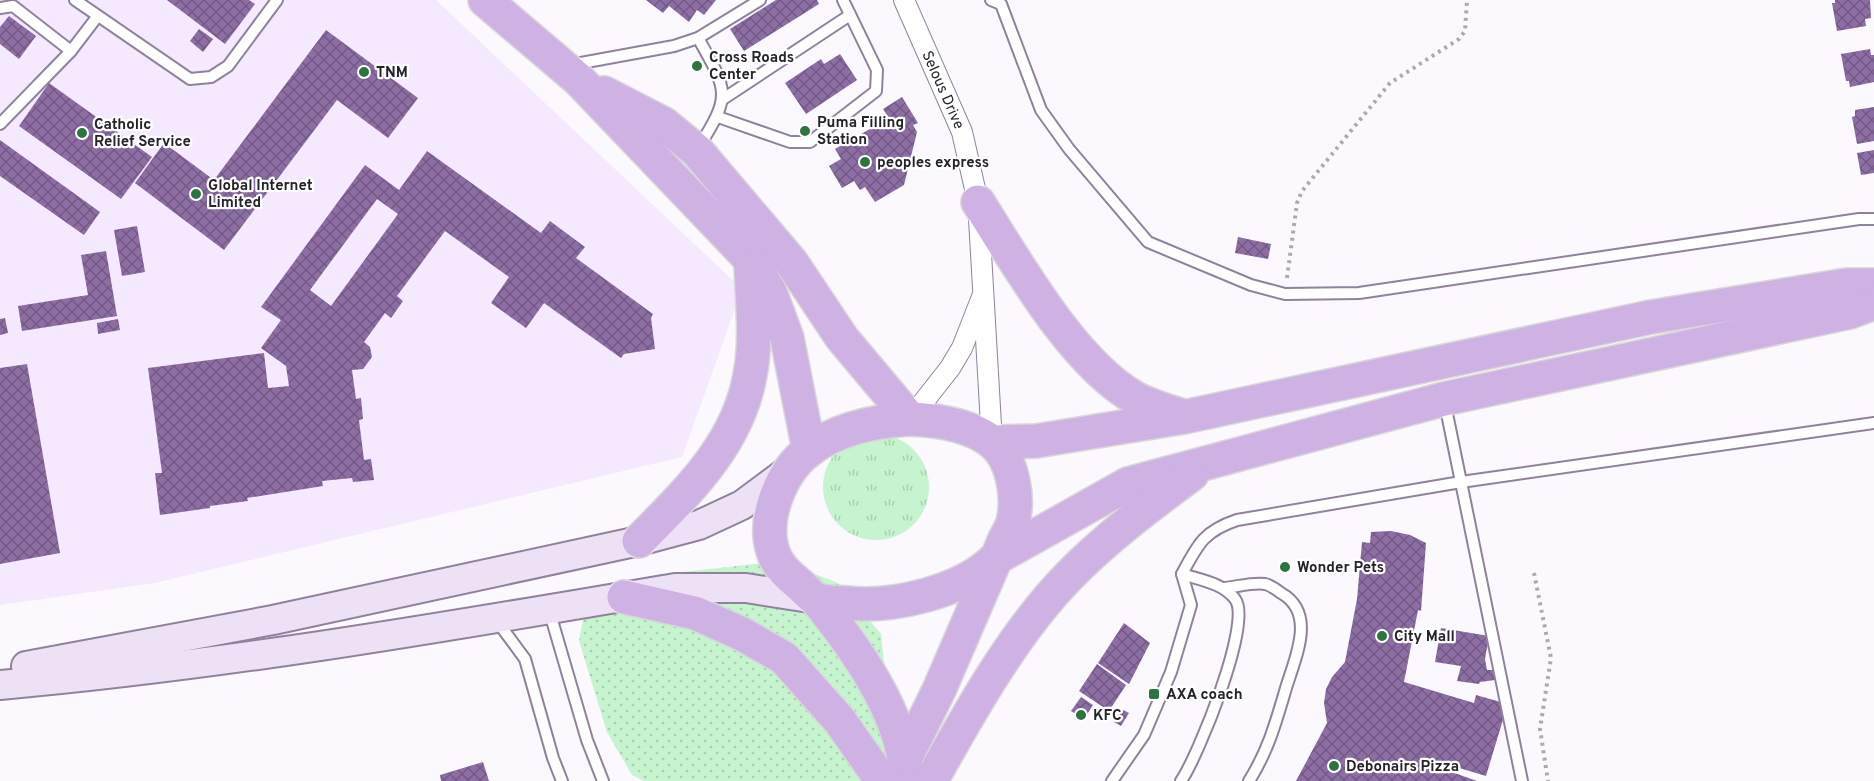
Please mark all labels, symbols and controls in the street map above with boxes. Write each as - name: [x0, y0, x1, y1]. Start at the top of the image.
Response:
- street label: Selous Drive: [917, 48, 968, 132]
- place label: Cross Roads Center: [709, 49, 794, 85]
- marker: Cross Roads Center: [690, 59, 704, 73]
- place label: TNM: [376, 64, 408, 83]
- marker: TNM: [357, 65, 371, 79]
- place label: Puma Filling Station: [817, 114, 904, 150]
- place label: Catholic Relief Service: [94, 116, 191, 152]
- marker: Puma Filling Station: [798, 124, 812, 138]
- marker: Catholic Relief Service: [75, 126, 89, 140]
- place label: peoples express: [877, 154, 989, 173]
- marker: peoples express: [858, 155, 872, 169]
- place label: Global Internet Limited: [208, 177, 313, 213]
- marker: Global Internet Limited: [189, 187, 203, 201]
- place label: Wonder Pets: [1297, 559, 1384, 578]
- marker: Wonder Pets: [1278, 560, 1292, 574]
- place label: City Mall: [1394, 628, 1455, 647]
- marker: City Mall: [1375, 629, 1389, 643]
- place label: AXA coach: [1166, 686, 1243, 705]
- marker: AXA coach: [1147, 687, 1161, 701]
- place label: KFC: [1093, 707, 1122, 726]
- marker: KFC: [1074, 708, 1088, 722]
- place label: Debonairs Pizza: [1346, 758, 1459, 777]
- marker: Debonairs Pizza: [1327, 759, 1341, 773]

